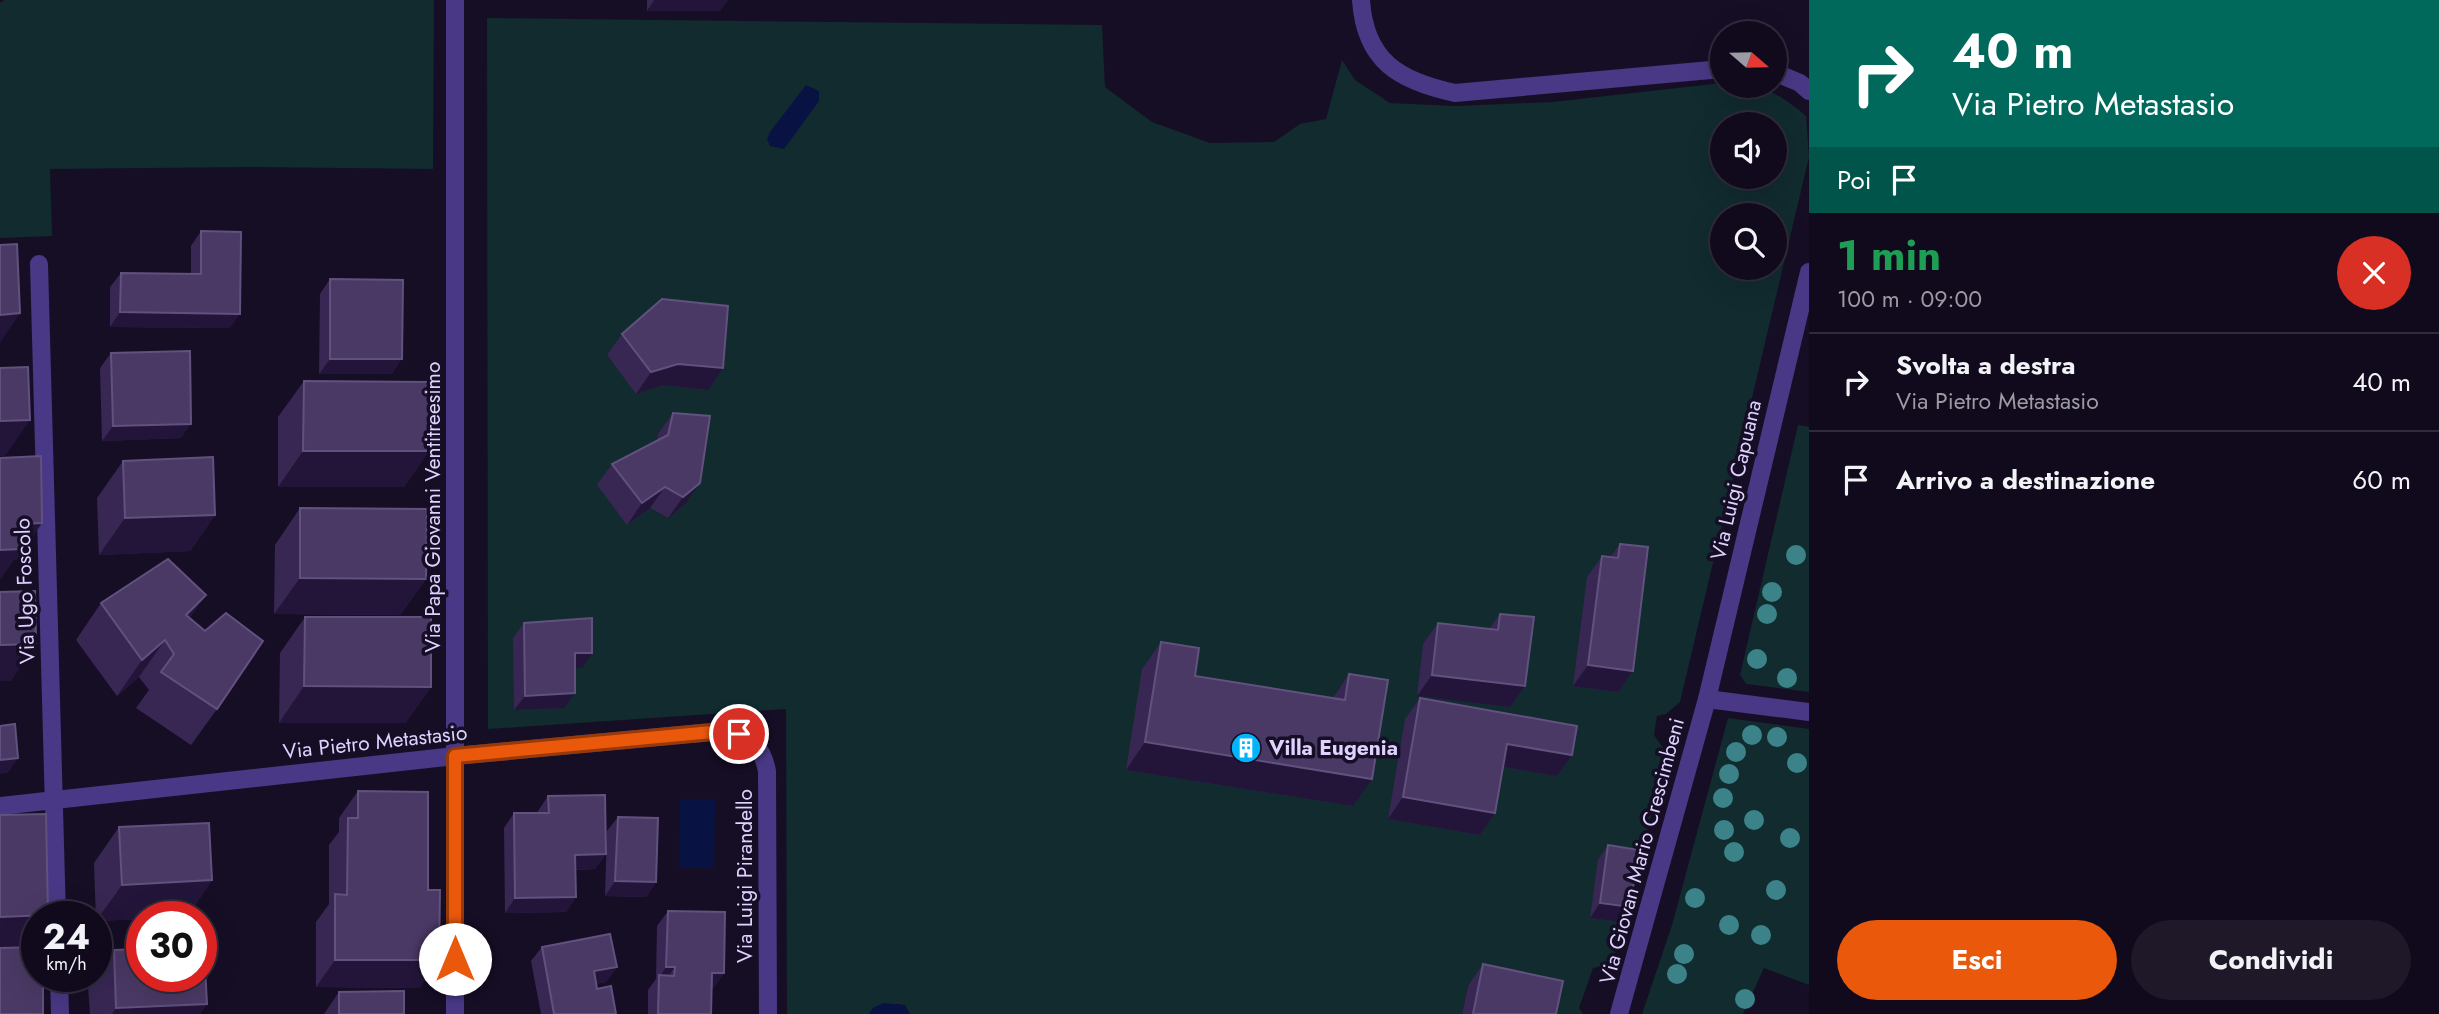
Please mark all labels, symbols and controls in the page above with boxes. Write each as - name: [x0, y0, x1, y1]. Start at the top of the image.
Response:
- text: 40 m: [1952, 16, 2074, 86]
- north arrow: [1710, 21, 1787, 98]
- map controls: [1710, 21, 1787, 280]
- icon: right: [1837, 28, 1928, 119]
- text: Via Pietro Metastasio: [1952, 81, 2234, 127]
- button: sound: [1710, 112, 1787, 189]
- text: Poi: [1837, 161, 1871, 199]
- icon: arrive: [1885, 161, 1923, 199]
- button: search: [1710, 203, 1787, 280]
- text: 1 min: [1837, 225, 1941, 286]
- button: close: [2337, 236, 2411, 310]
- text: 100 m · 09:00: [1837, 282, 1982, 316]
- text: Svolta a destra: [1896, 346, 2076, 384]
- street label: Via Papa Giovanni Ventitreesimo: [418, 362, 448, 652]
- icon: right: [1837, 363, 1875, 401]
- text: 40 m: [2352, 363, 2411, 401]
- text: Via Pietro Metastasio: [1896, 384, 2099, 418]
- street label: Via Luigi Capuana: [1703, 397, 1769, 563]
- icon: arrive: [1837, 461, 1875, 499]
- text: Arrivo a destinazione: [1896, 461, 2155, 499]
- text: 60 m: [2352, 461, 2411, 499]
- street label: Via Ugo Foscolo: [7, 517, 43, 665]
- pin: [709, 704, 769, 764]
- icon: arrive: [720, 715, 758, 753]
- street label: Via Giovan Mario Crescimbeni: [1592, 715, 1692, 987]
- street label: Via Pietro Metastasio: [281, 717, 469, 767]
- building icon: Villa Eugenia: [1229, 731, 1263, 765]
- place label: Villa Eugenia: [1268, 733, 1398, 763]
- street label: Via Luigi Pirandello: [730, 789, 760, 963]
- speed limit sign: 30: [126, 901, 217, 992]
- text: 24: [43, 912, 90, 962]
- button: Esci: [1837, 920, 2117, 1000]
- button: Condividi: [2131, 920, 2411, 1000]
- position arrow: [418, 922, 492, 996]
- text: km/h: [46, 951, 87, 977]

